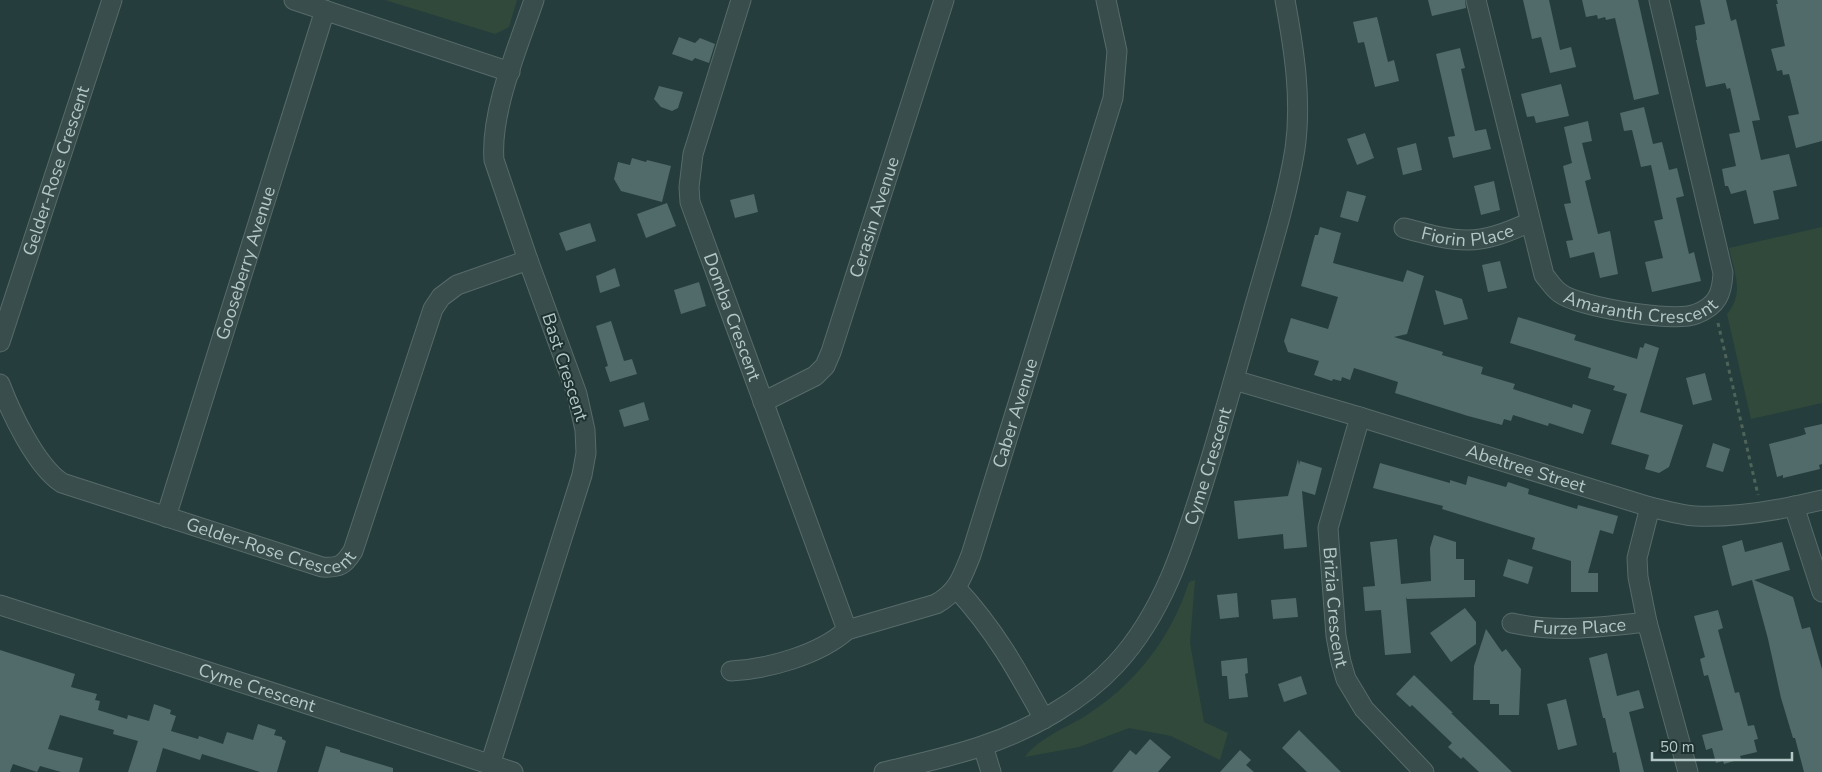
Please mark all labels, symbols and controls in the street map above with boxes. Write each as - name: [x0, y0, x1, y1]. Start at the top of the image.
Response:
- street label: Gelder-Rose Crescent: [17, 82, 95, 259]
- street label: Cerasin Avenue: [844, 154, 905, 281]
- street label: Gooseberry Avenue: [210, 183, 281, 343]
- street label: Fiorin Place: [1419, 218, 1517, 252]
- street label: Domba Crescent: [698, 250, 767, 385]
- street label: Amaranth Crescent: [1560, 285, 1723, 329]
- street label: Bast Crescent: [536, 310, 594, 425]
- street label: Caber Avenue: [987, 355, 1043, 471]
- street label: Cyme Crescent: [1179, 404, 1237, 528]
- street label: Abeltree Street: [1463, 439, 1589, 499]
- street label: Gelder-Rose Crescent: [183, 512, 362, 579]
- street label: Brizia Crescent: [1317, 546, 1354, 671]
- street label: Furze Place: [1532, 612, 1627, 640]
- street label: Cyme Crescent: [195, 658, 319, 718]
- scale bar: [1652, 730, 1792, 762]
- text: 50 m: [1660, 737, 1695, 757]

